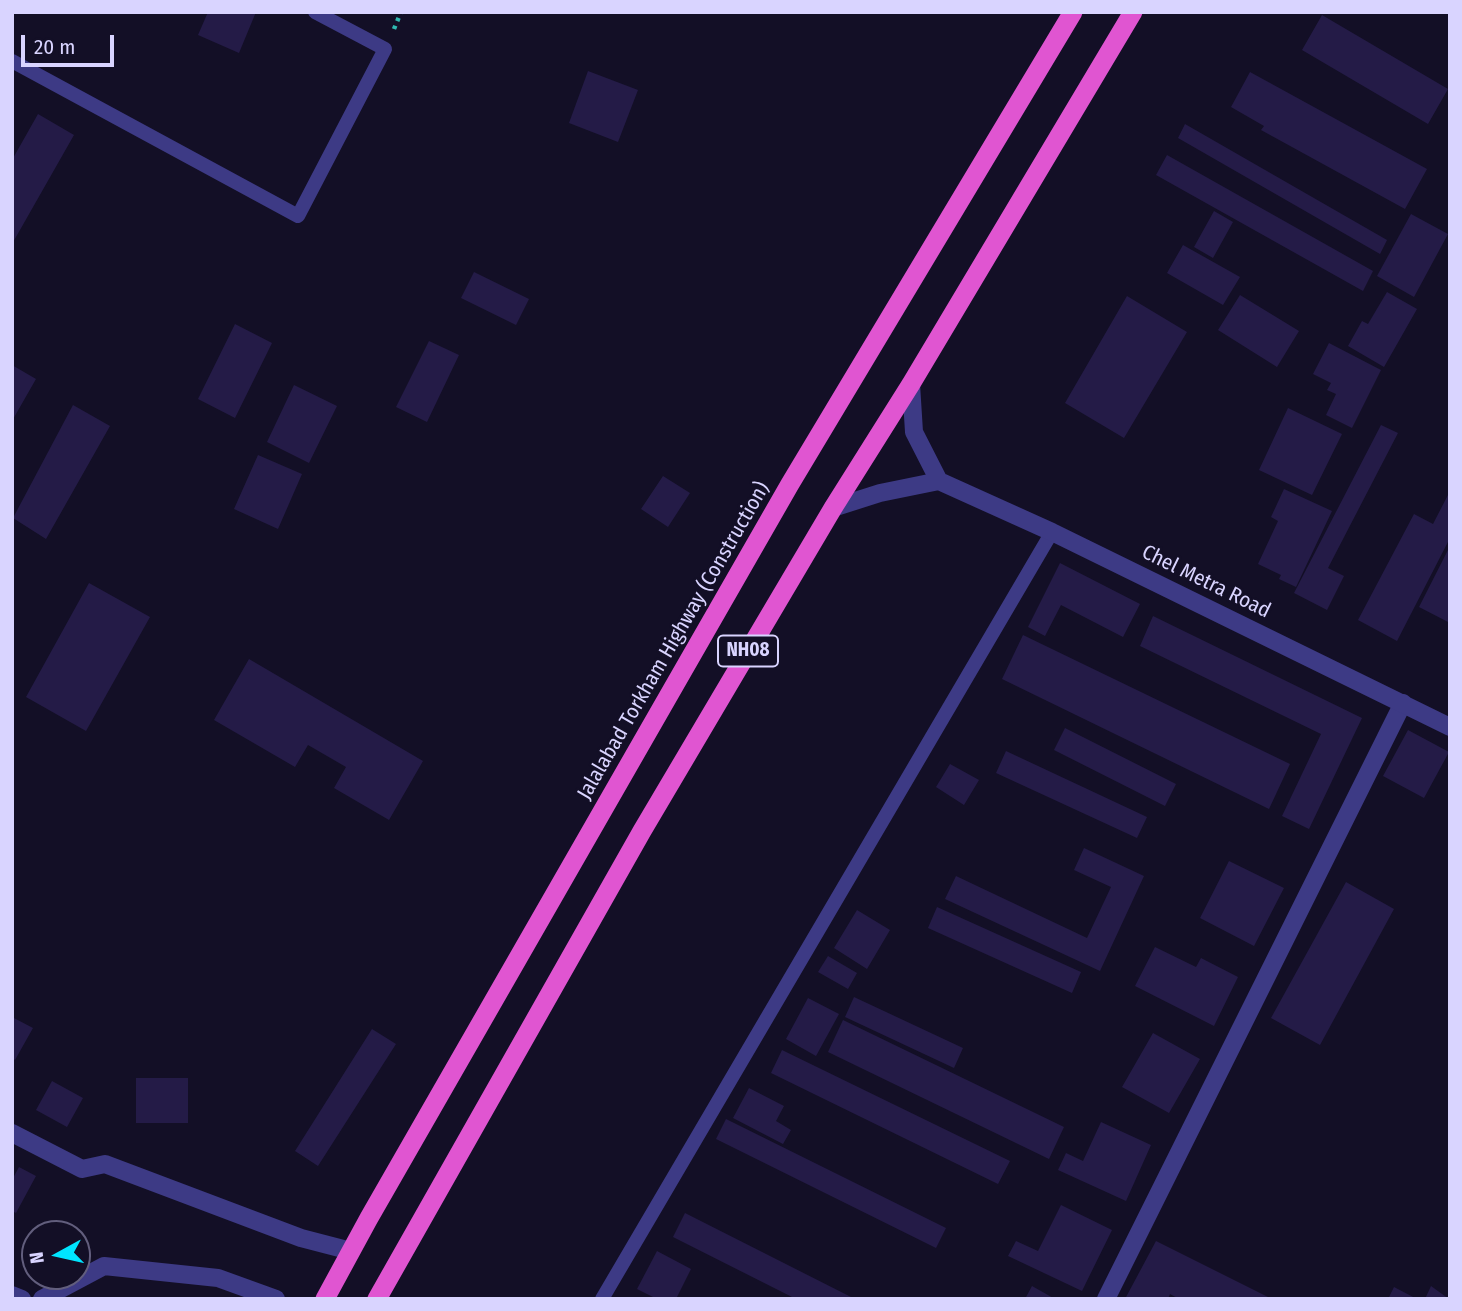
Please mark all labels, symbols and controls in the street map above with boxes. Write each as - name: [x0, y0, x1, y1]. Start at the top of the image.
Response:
- scale bar: [24, 21, 117, 65]
- text: 20 m: [34, 34, 75, 60]
- street label: Jalalabad Torkham Highway (Construction): [572, 478, 776, 804]
- street label: Chel Metra Road: [1138, 540, 1274, 624]
- road number: NH08: [718, 636, 778, 666]
- north arrow: [21, 1220, 91, 1290]
- text: N: [25, 1250, 49, 1265]

